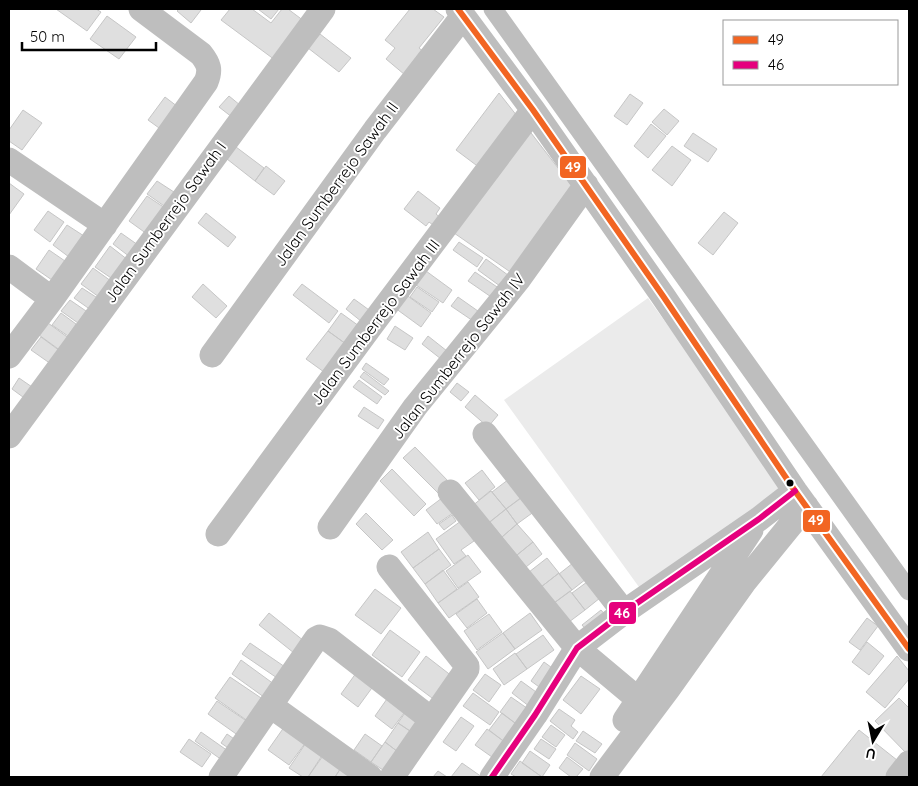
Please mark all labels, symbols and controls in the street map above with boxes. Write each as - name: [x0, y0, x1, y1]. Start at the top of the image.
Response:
- scale bar: [22, 20, 156, 52]
- legend: [723, 20, 898, 85]
- text: 50 m: [30, 27, 65, 46]
- text: 49: [768, 30, 784, 49]
- text: 46: [768, 55, 784, 74]
- street label: Jalan Sumberrejo Sawah II: [270, 98, 402, 270]
- street label: Jalan Sumberrejo Sawah I: [100, 137, 230, 307]
- line badge: 49: [559, 155, 587, 179]
- text: 49: [565, 158, 581, 176]
- street label: Jalan Sumberrejo Sawah III: [306, 235, 444, 409]
- street label: Jalan Sumberrejo Sawah IV: [387, 269, 529, 443]
- unlabelled marker: [785, 478, 795, 488]
- line badge: 49: [802, 509, 831, 533]
- text: 49: [808, 511, 824, 529]
- line badge: 46: [608, 601, 637, 625]
- text: 46: [614, 604, 630, 622]
- north arrow: [848, 716, 898, 766]
- text: U: [864, 744, 877, 764]

